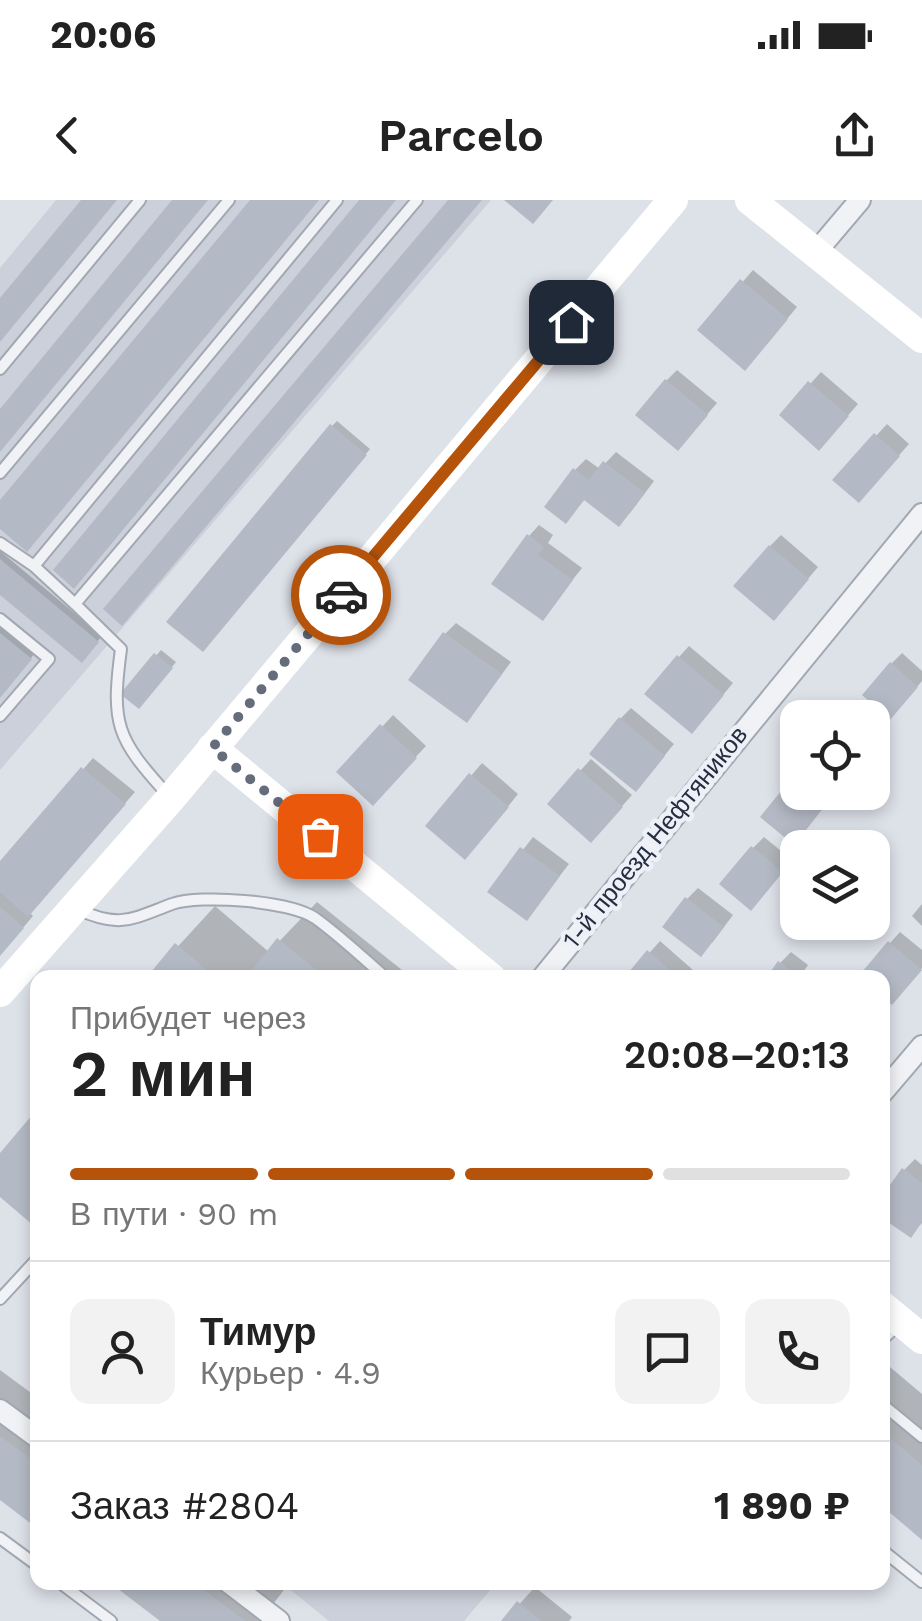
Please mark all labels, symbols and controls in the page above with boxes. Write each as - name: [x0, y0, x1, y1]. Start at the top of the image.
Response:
- text: 20:06: [50, 13, 156, 57]
- icon: back: [40, 108, 95, 163]
- icon: share: [827, 108, 882, 163]
- text: Parcelo: [378, 109, 544, 162]
- pin: [529, 280, 614, 365]
- icon: home: [544, 295, 599, 350]
- courier: [291, 545, 391, 645]
- icon: car: [314, 568, 369, 623]
- map controls: [780, 700, 890, 940]
- button: locate: [780, 700, 890, 810]
- street label: 1-й проезд Нефтяников: [557, 720, 753, 954]
- pin: [278, 794, 363, 879]
- icon: bag: [293, 809, 348, 864]
- button: layers: [780, 830, 890, 940]
- text: Прибудет через: [70, 999, 306, 1037]
- text: 20:08–20:13: [624, 1033, 850, 1077]
- text: 2 мин: [70, 1036, 256, 1112]
- text: В пути · 90 m: [70, 1195, 278, 1233]
- button: person: [70, 1299, 175, 1404]
- button: chat: [615, 1299, 720, 1404]
- button: phone: [745, 1299, 850, 1404]
- text: Тимур: [200, 1310, 317, 1354]
- text: Курьер · 4.9: [200, 1354, 381, 1392]
- text: Заказ #2804: [70, 1484, 299, 1528]
- text: 1 890 ₽: [714, 1484, 850, 1528]

